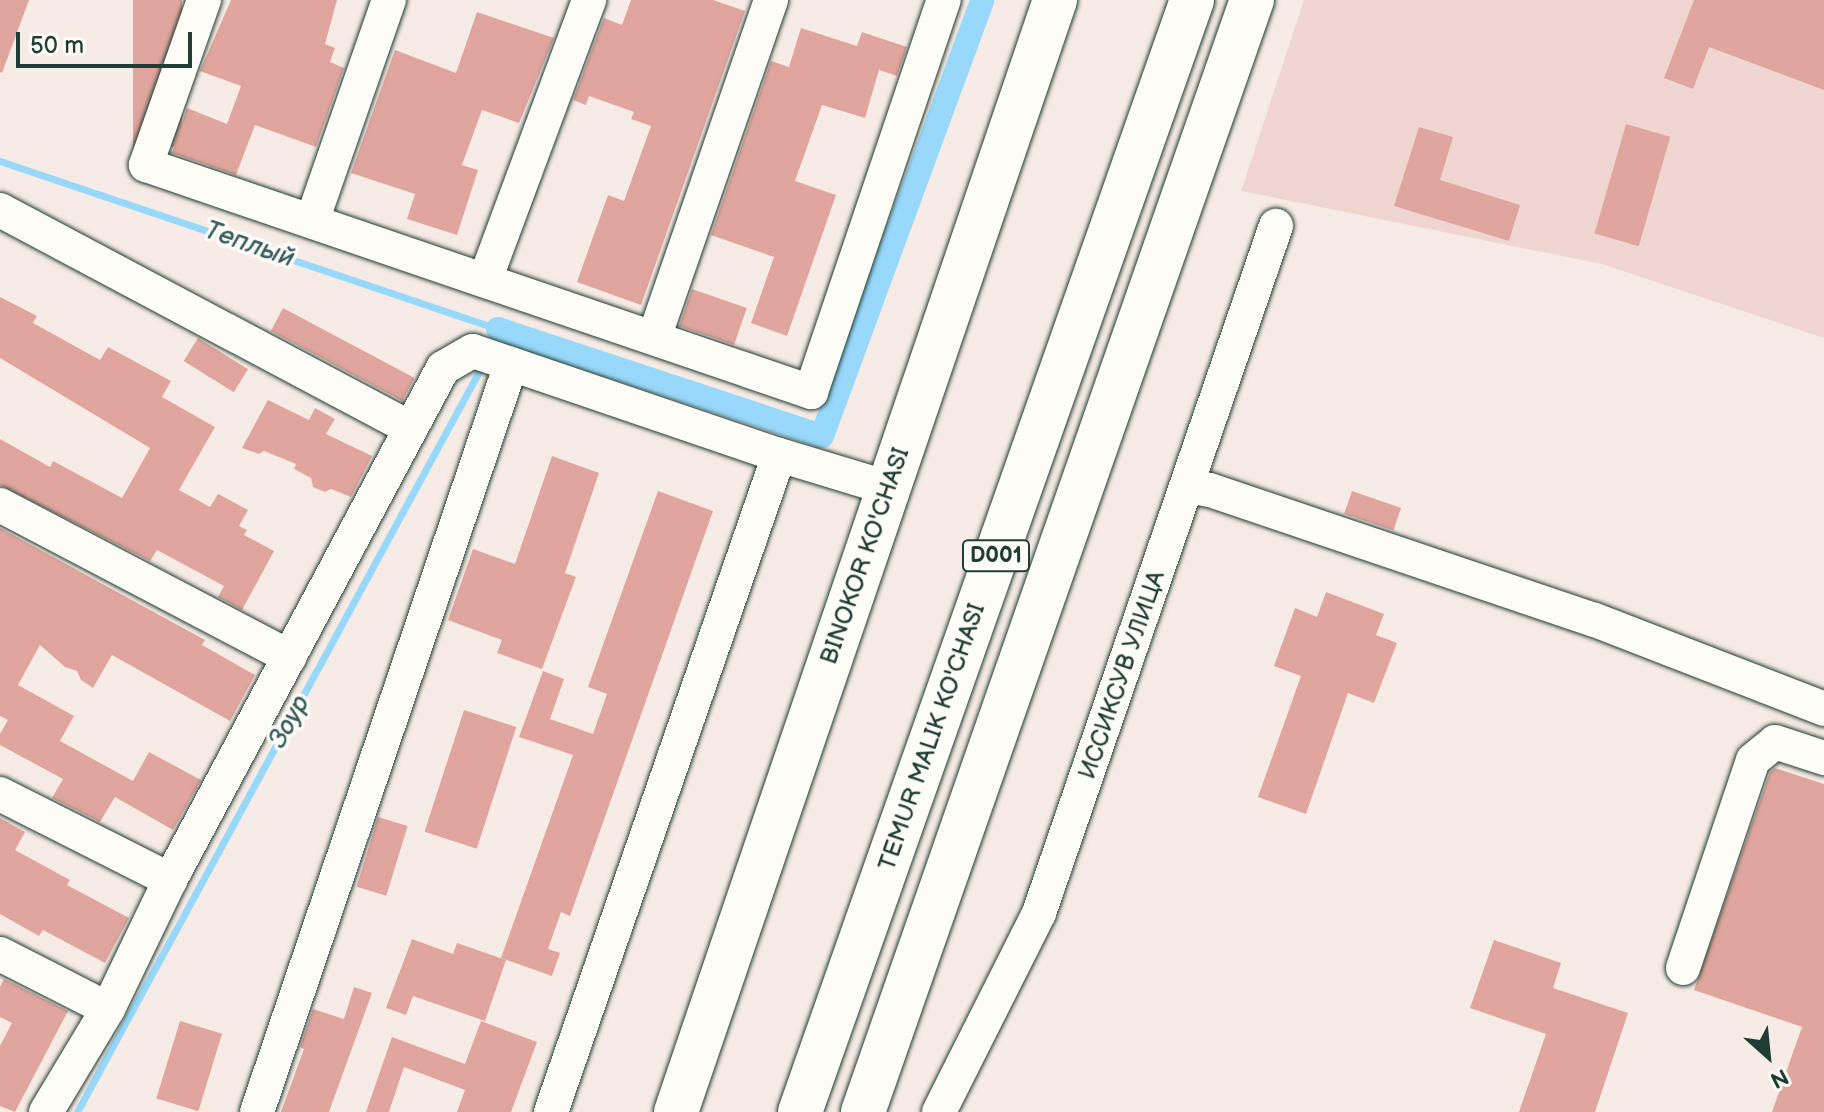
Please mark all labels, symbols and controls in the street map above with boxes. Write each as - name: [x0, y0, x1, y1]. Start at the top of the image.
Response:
- scale bar: [20, 16, 196, 66]
- text: 50 m: [30, 31, 84, 60]
- water label: Теплый: [200, 215, 298, 275]
- street label: BINOKOR KO'CHASI: [814, 444, 916, 668]
- road number: D001: [962, 538, 1030, 574]
- street label: ИССИКСУВ УЛИЦА: [1073, 567, 1171, 783]
- street label: TEMUR MALIK KO'CHASI: [873, 600, 991, 874]
- water label: Зоур: [263, 690, 317, 754]
- north arrow: [1728, 1016, 1808, 1096]
- text: N: [1766, 1062, 1793, 1094]

